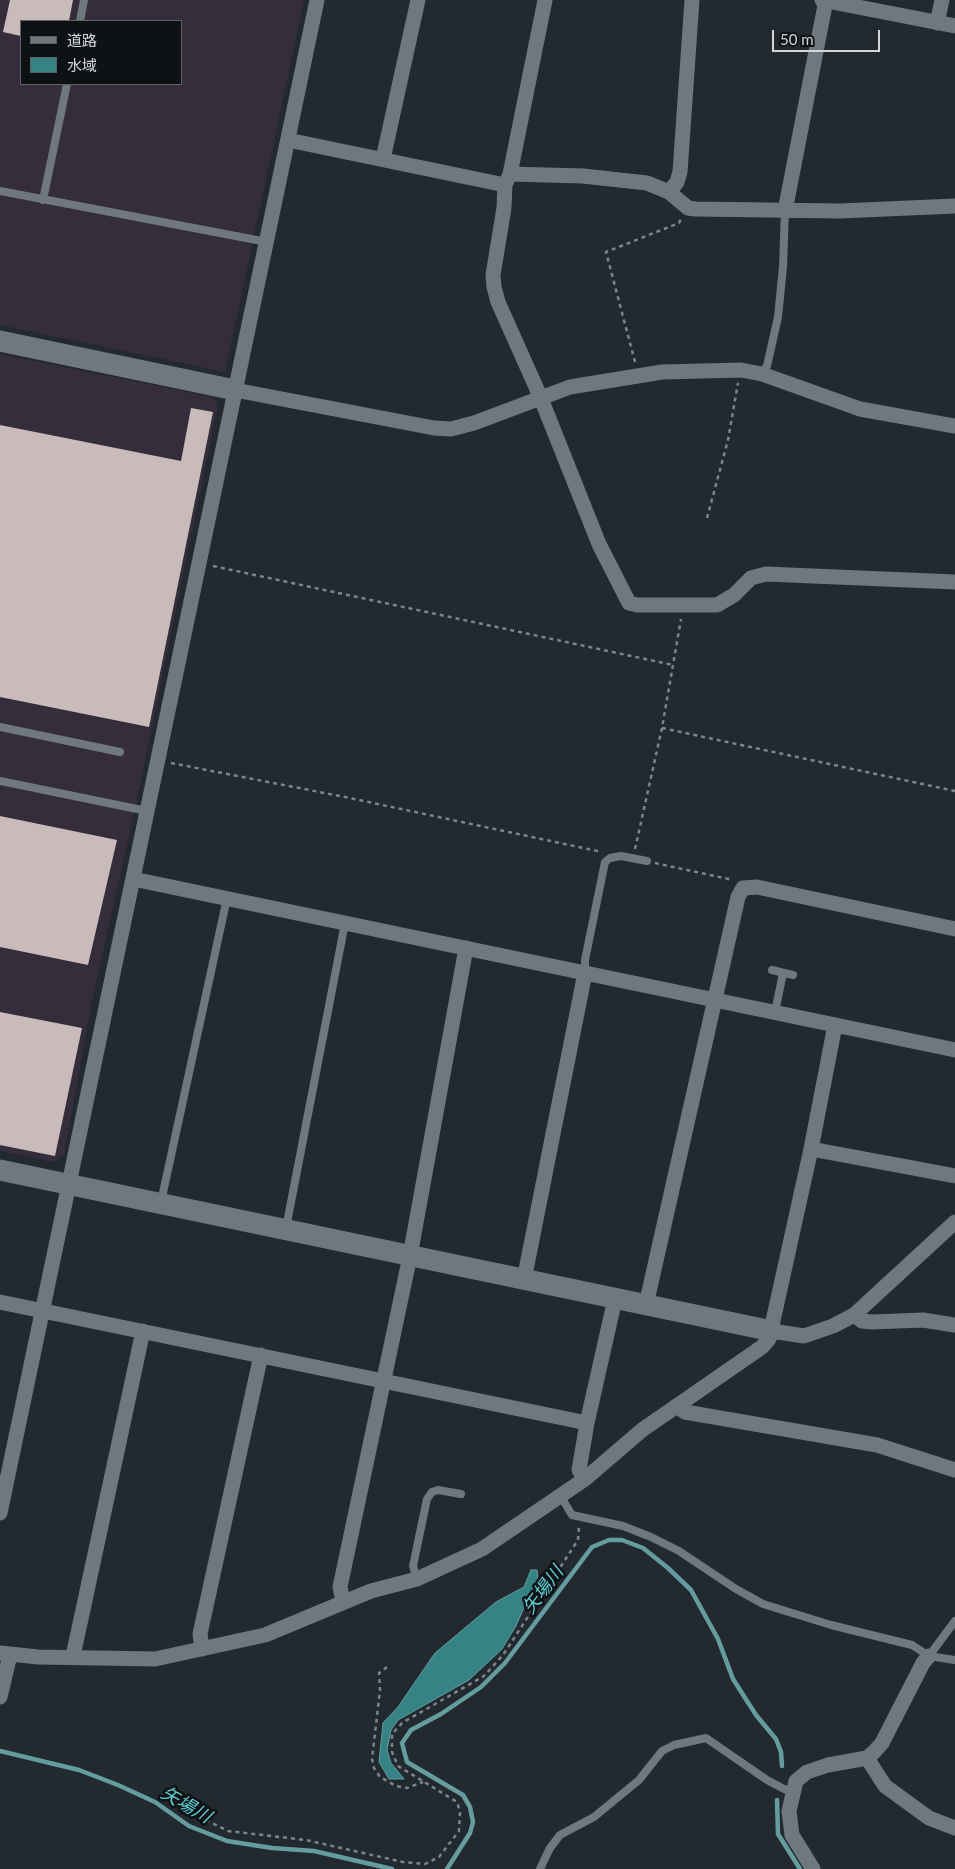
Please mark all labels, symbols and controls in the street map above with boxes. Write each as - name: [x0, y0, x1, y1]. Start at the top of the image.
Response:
- legend: [20, 20, 182, 85]
- scale bar: [775, 20, 882, 52]
- text: 50 m: [780, 30, 814, 48]
- text: 道路: [67, 31, 97, 49]
- text: 水域: [67, 56, 97, 74]
- water label: 矢場川: [518, 1562, 568, 1618]
- water label: 矢場川: [157, 1782, 215, 1828]

